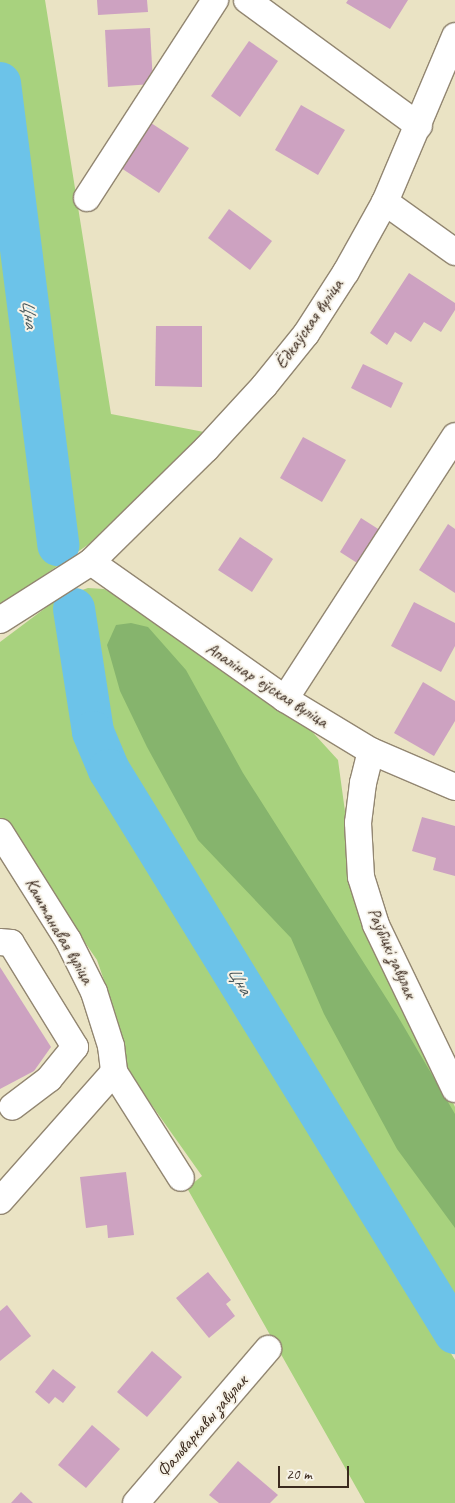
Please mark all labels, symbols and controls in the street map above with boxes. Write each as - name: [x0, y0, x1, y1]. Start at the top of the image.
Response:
- street label: Ёдкаўская вуліца: [271, 275, 347, 373]
- water label: Цна: [16, 298, 42, 330]
- street label: Апалінарʼеўская вуліца: [202, 638, 332, 732]
- street label: Каштанавая вуліца: [20, 874, 98, 988]
- street label: Раўбіцкі завулак: [363, 905, 421, 1001]
- water label: Цна: [222, 963, 256, 999]
- street label: Фальваркавы завулак: [152, 1371, 252, 1481]
- scale bar: [280, 1456, 351, 1488]
- text: 20 m: [286, 1465, 312, 1484]

